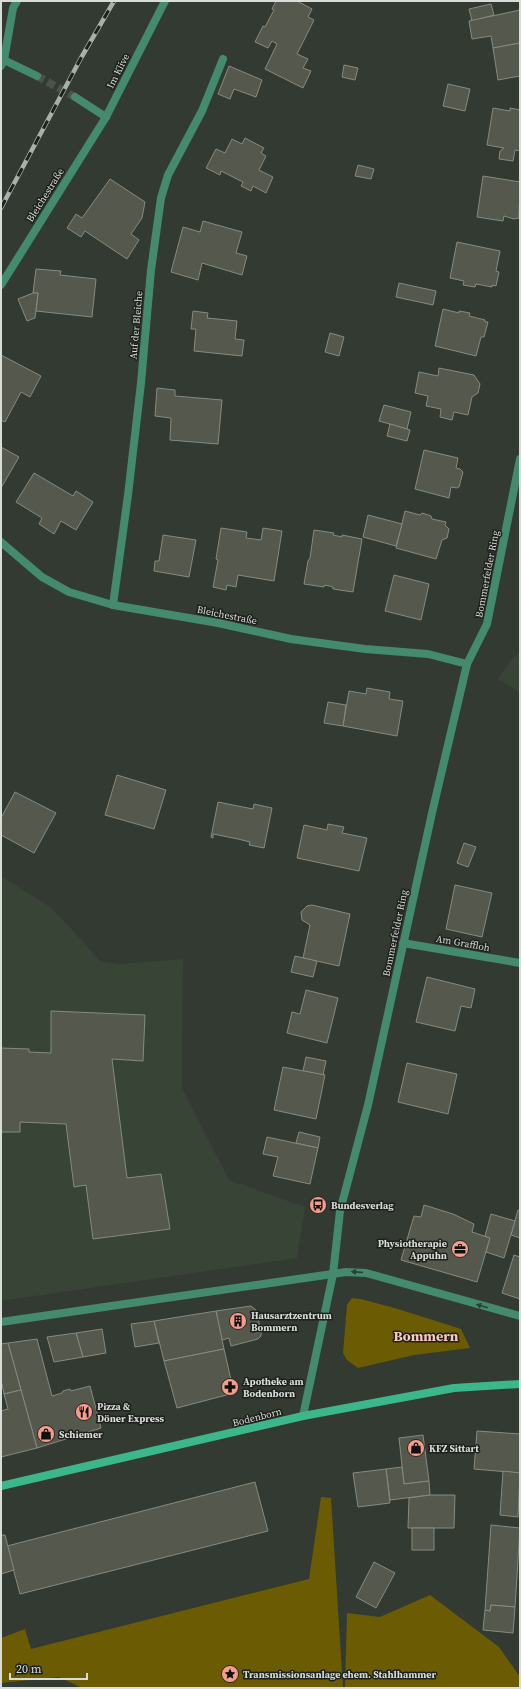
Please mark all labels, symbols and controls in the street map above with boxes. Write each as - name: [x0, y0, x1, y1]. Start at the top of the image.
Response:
- street label: Im Klive: [104, 51, 132, 91]
- street label: Bleichestraße: [23, 166, 67, 224]
- street label: Auf der Bleiche: [127, 290, 145, 360]
- street label: Bommerfelder Ring: [472, 529, 502, 619]
- street label: Bleichestraße: [196, 603, 258, 627]
- street label: Bommerfelder Ring: [379, 888, 411, 978]
- street label: Am Graffloh: [435, 932, 491, 954]
- bus stop icon: Bundesverlag: [308, 1195, 328, 1215]
- place label: Bundesverlag: [331, 1199, 394, 1212]
- place label: Physiotherapie Appuhn: [378, 1237, 447, 1262]
- office icon: Physiotherapie Appuhn: [450, 1239, 470, 1259]
- one-way arrow: [351, 1269, 363, 1276]
- one-way arrow: [476, 1302, 489, 1308]
- place label: Hausarztzentrum Bommern: [251, 1309, 332, 1334]
- building icon: Hausarztzentrum Bommern: [228, 1311, 248, 1331]
- district label: Bommern: [394, 1326, 459, 1346]
- place label: Apotheke am Bodenborn: [243, 1375, 304, 1400]
- pharmacy icon: Apotheke am Bodenborn: [220, 1377, 240, 1397]
- place label: Pizza & Döner Express: [97, 1400, 164, 1425]
- restaurant icon: Pizza & Döner Express: [74, 1402, 94, 1422]
- street label: Bodenborn: [231, 1405, 283, 1429]
- shop icon: Schiemer: [36, 1424, 56, 1444]
- place label: Schiemer: [59, 1428, 103, 1441]
- shop icon: KFZ Sittart: [406, 1438, 426, 1458]
- place label: KFZ Sittart: [429, 1442, 479, 1455]
- scale bar: [10, 1655, 87, 1681]
- text: 20 m: [16, 1661, 42, 1677]
- place icon: Transmissionsanlage ehem. Stahlhammer: [220, 1664, 240, 1684]
- place label: Transmissionsanlage ehem. Stahlhammer: [243, 1668, 437, 1681]

